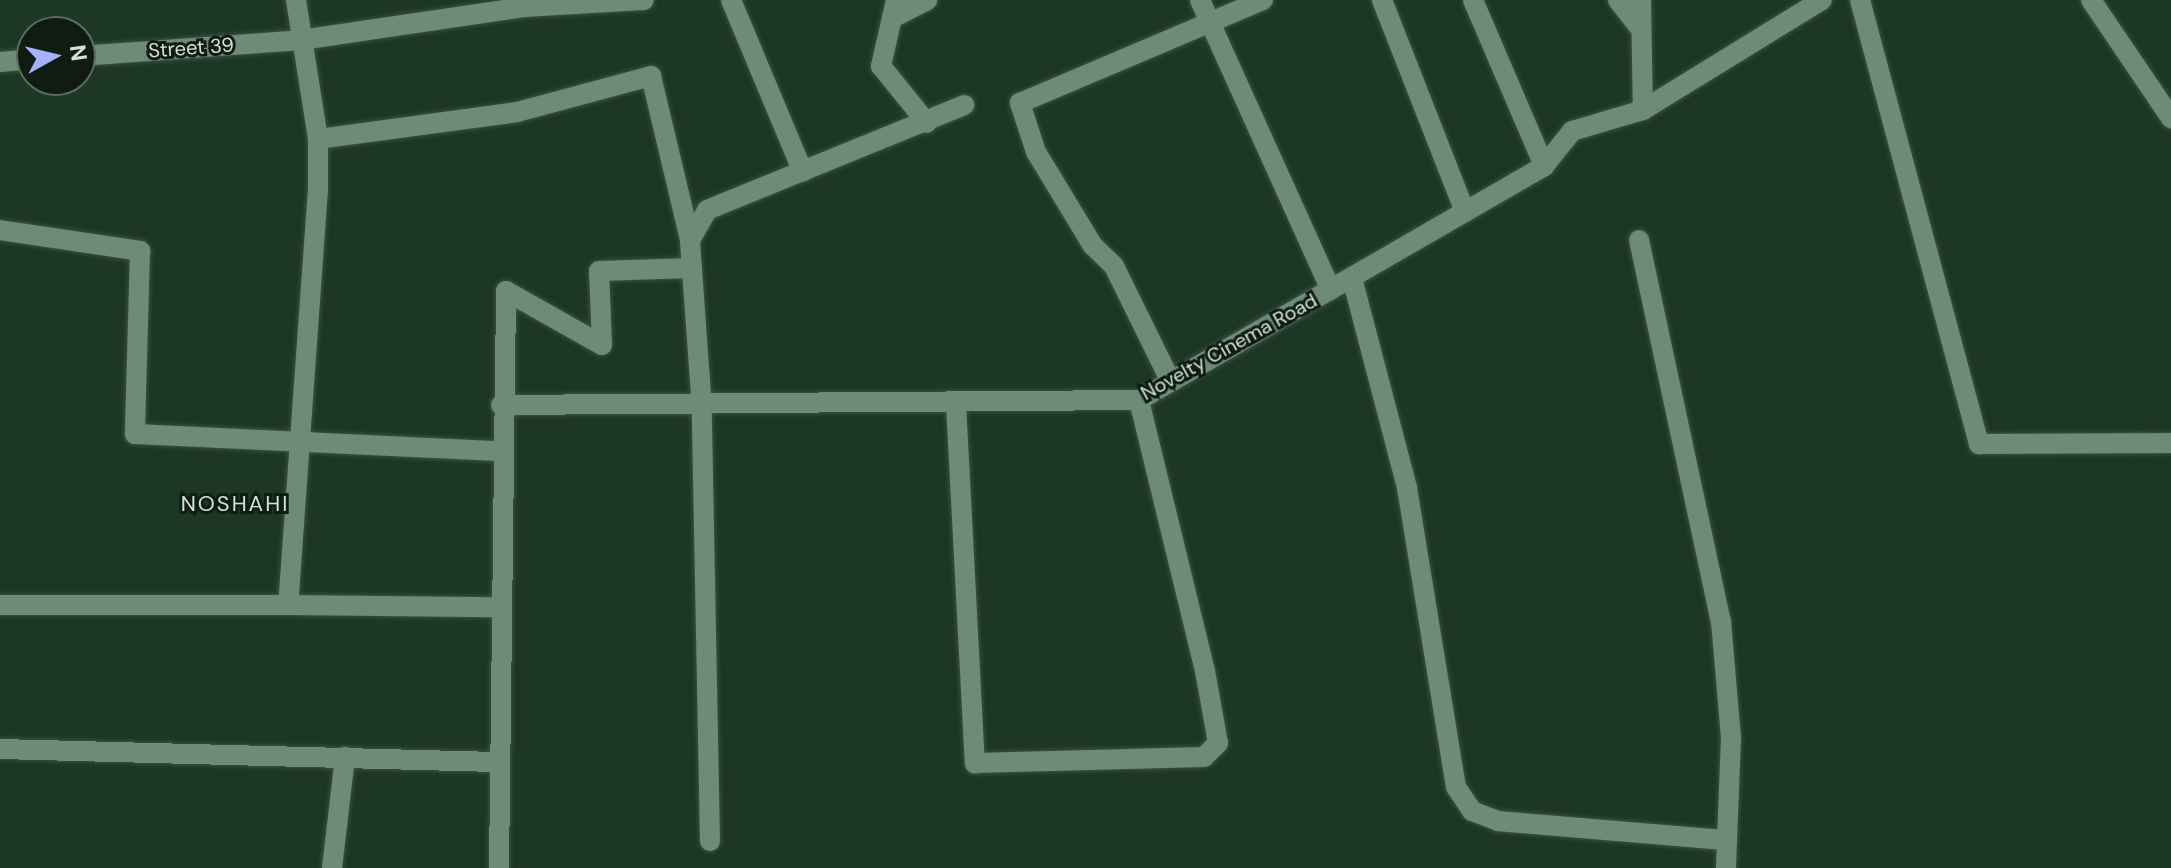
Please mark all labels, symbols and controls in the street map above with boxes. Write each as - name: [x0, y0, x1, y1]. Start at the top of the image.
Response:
- north arrow: [16, 16, 96, 96]
- street label: Street 39: [147, 33, 235, 63]
- text: N: [63, 43, 94, 63]
- street label: Novelty Cinema Road: [1137, 289, 1321, 405]
- district label: NOSHAHI: [181, 491, 289, 517]

